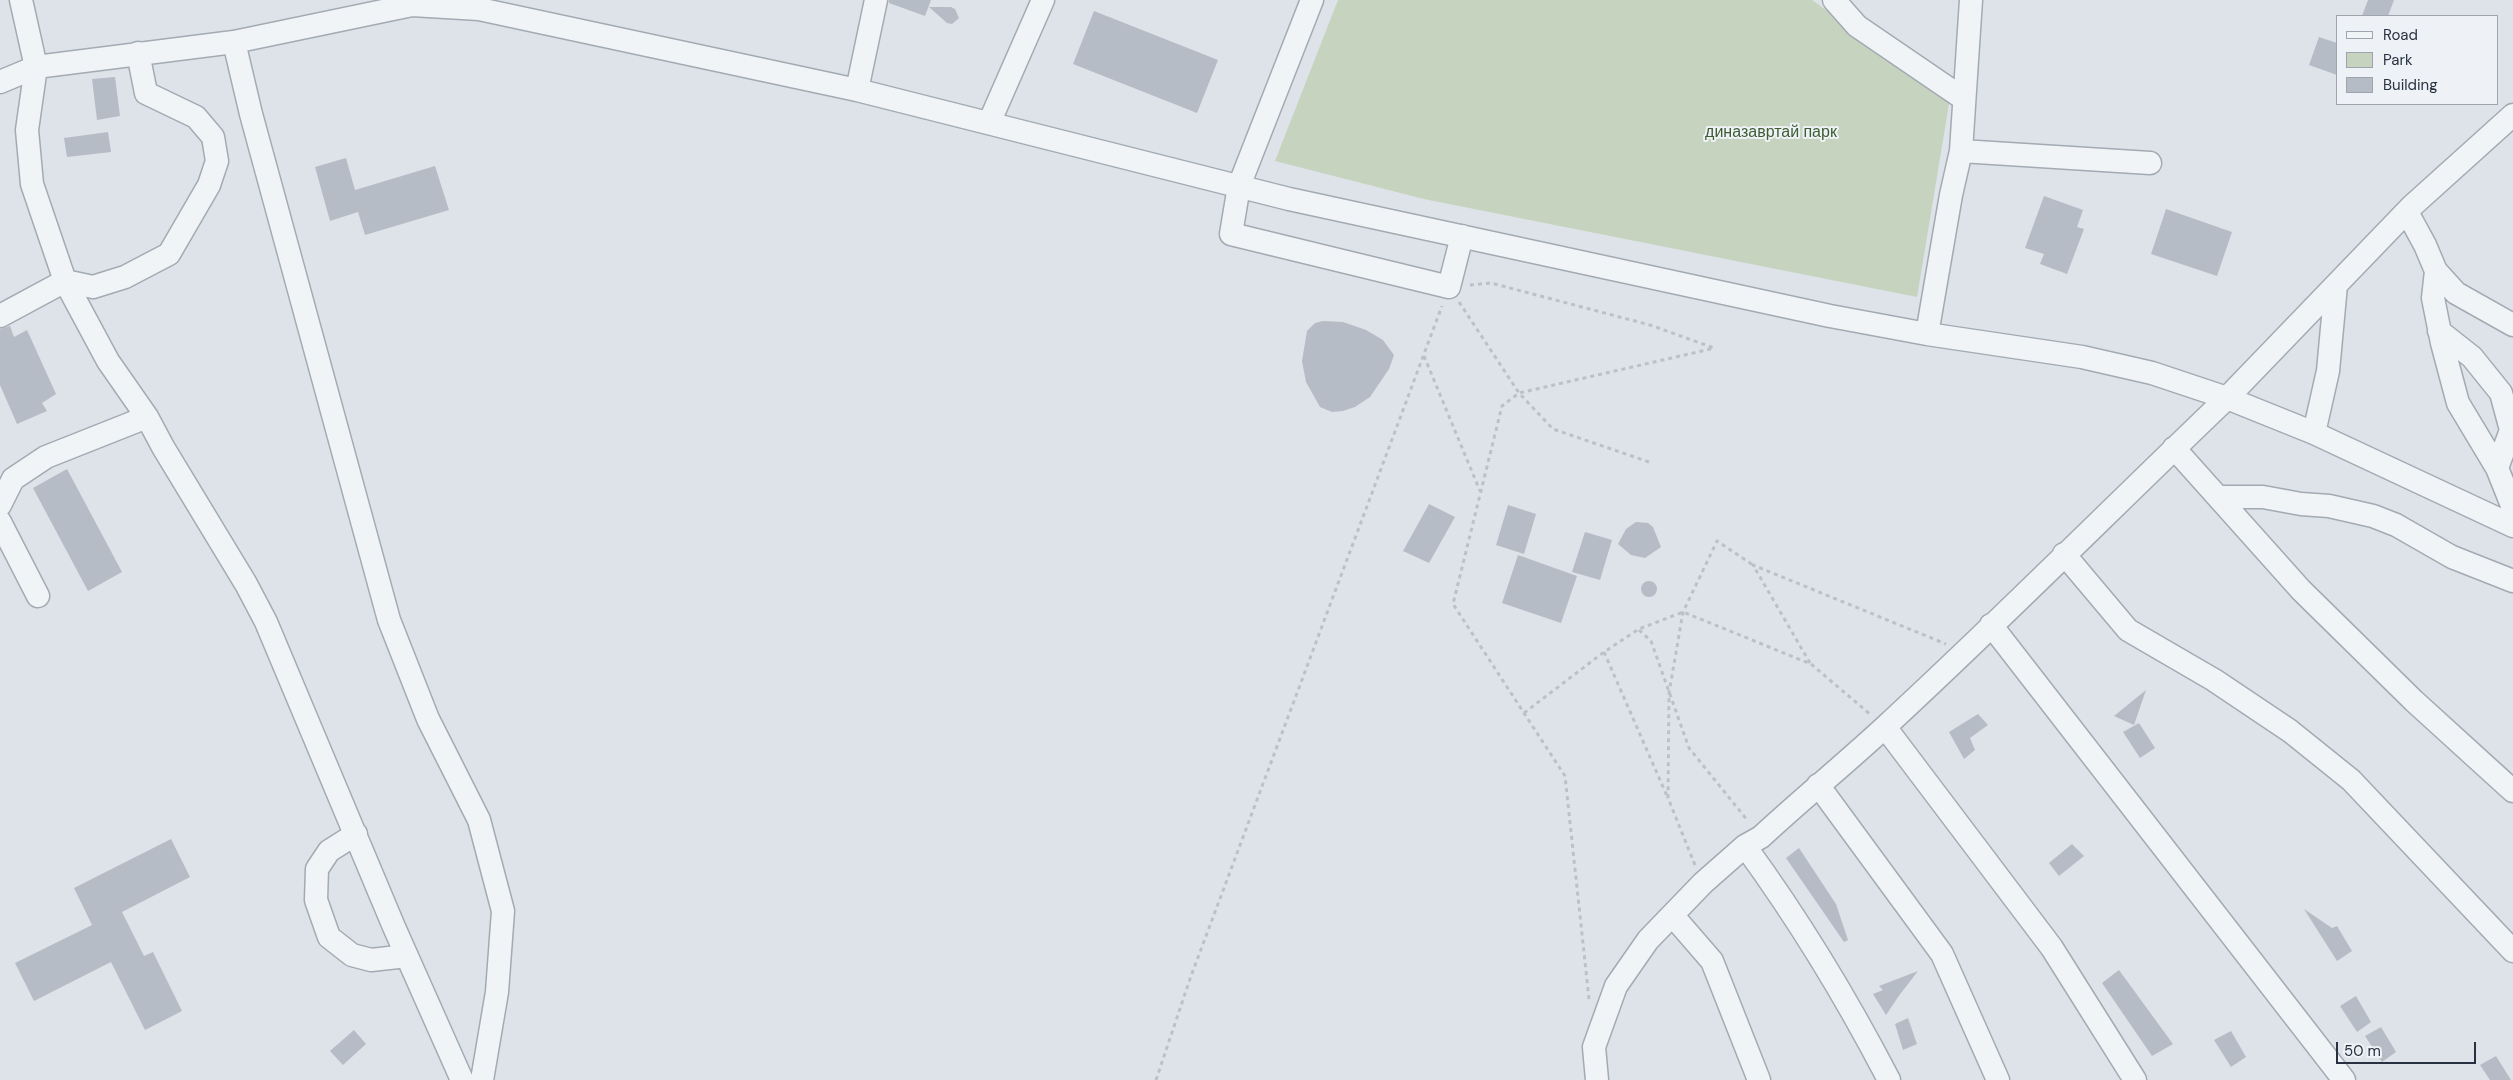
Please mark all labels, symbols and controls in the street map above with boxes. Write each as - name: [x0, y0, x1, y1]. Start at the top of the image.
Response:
- legend: [2336, 15, 2498, 105]
- text: Road: [2383, 25, 2418, 45]
- text: Park: [2383, 50, 2413, 70]
- text: Building: [2383, 75, 2438, 95]
- park label: диназавртай парк: [1705, 123, 1837, 143]
- scale bar: [2338, 1032, 2478, 1064]
- text: 50 m: [2344, 1041, 2381, 1061]

